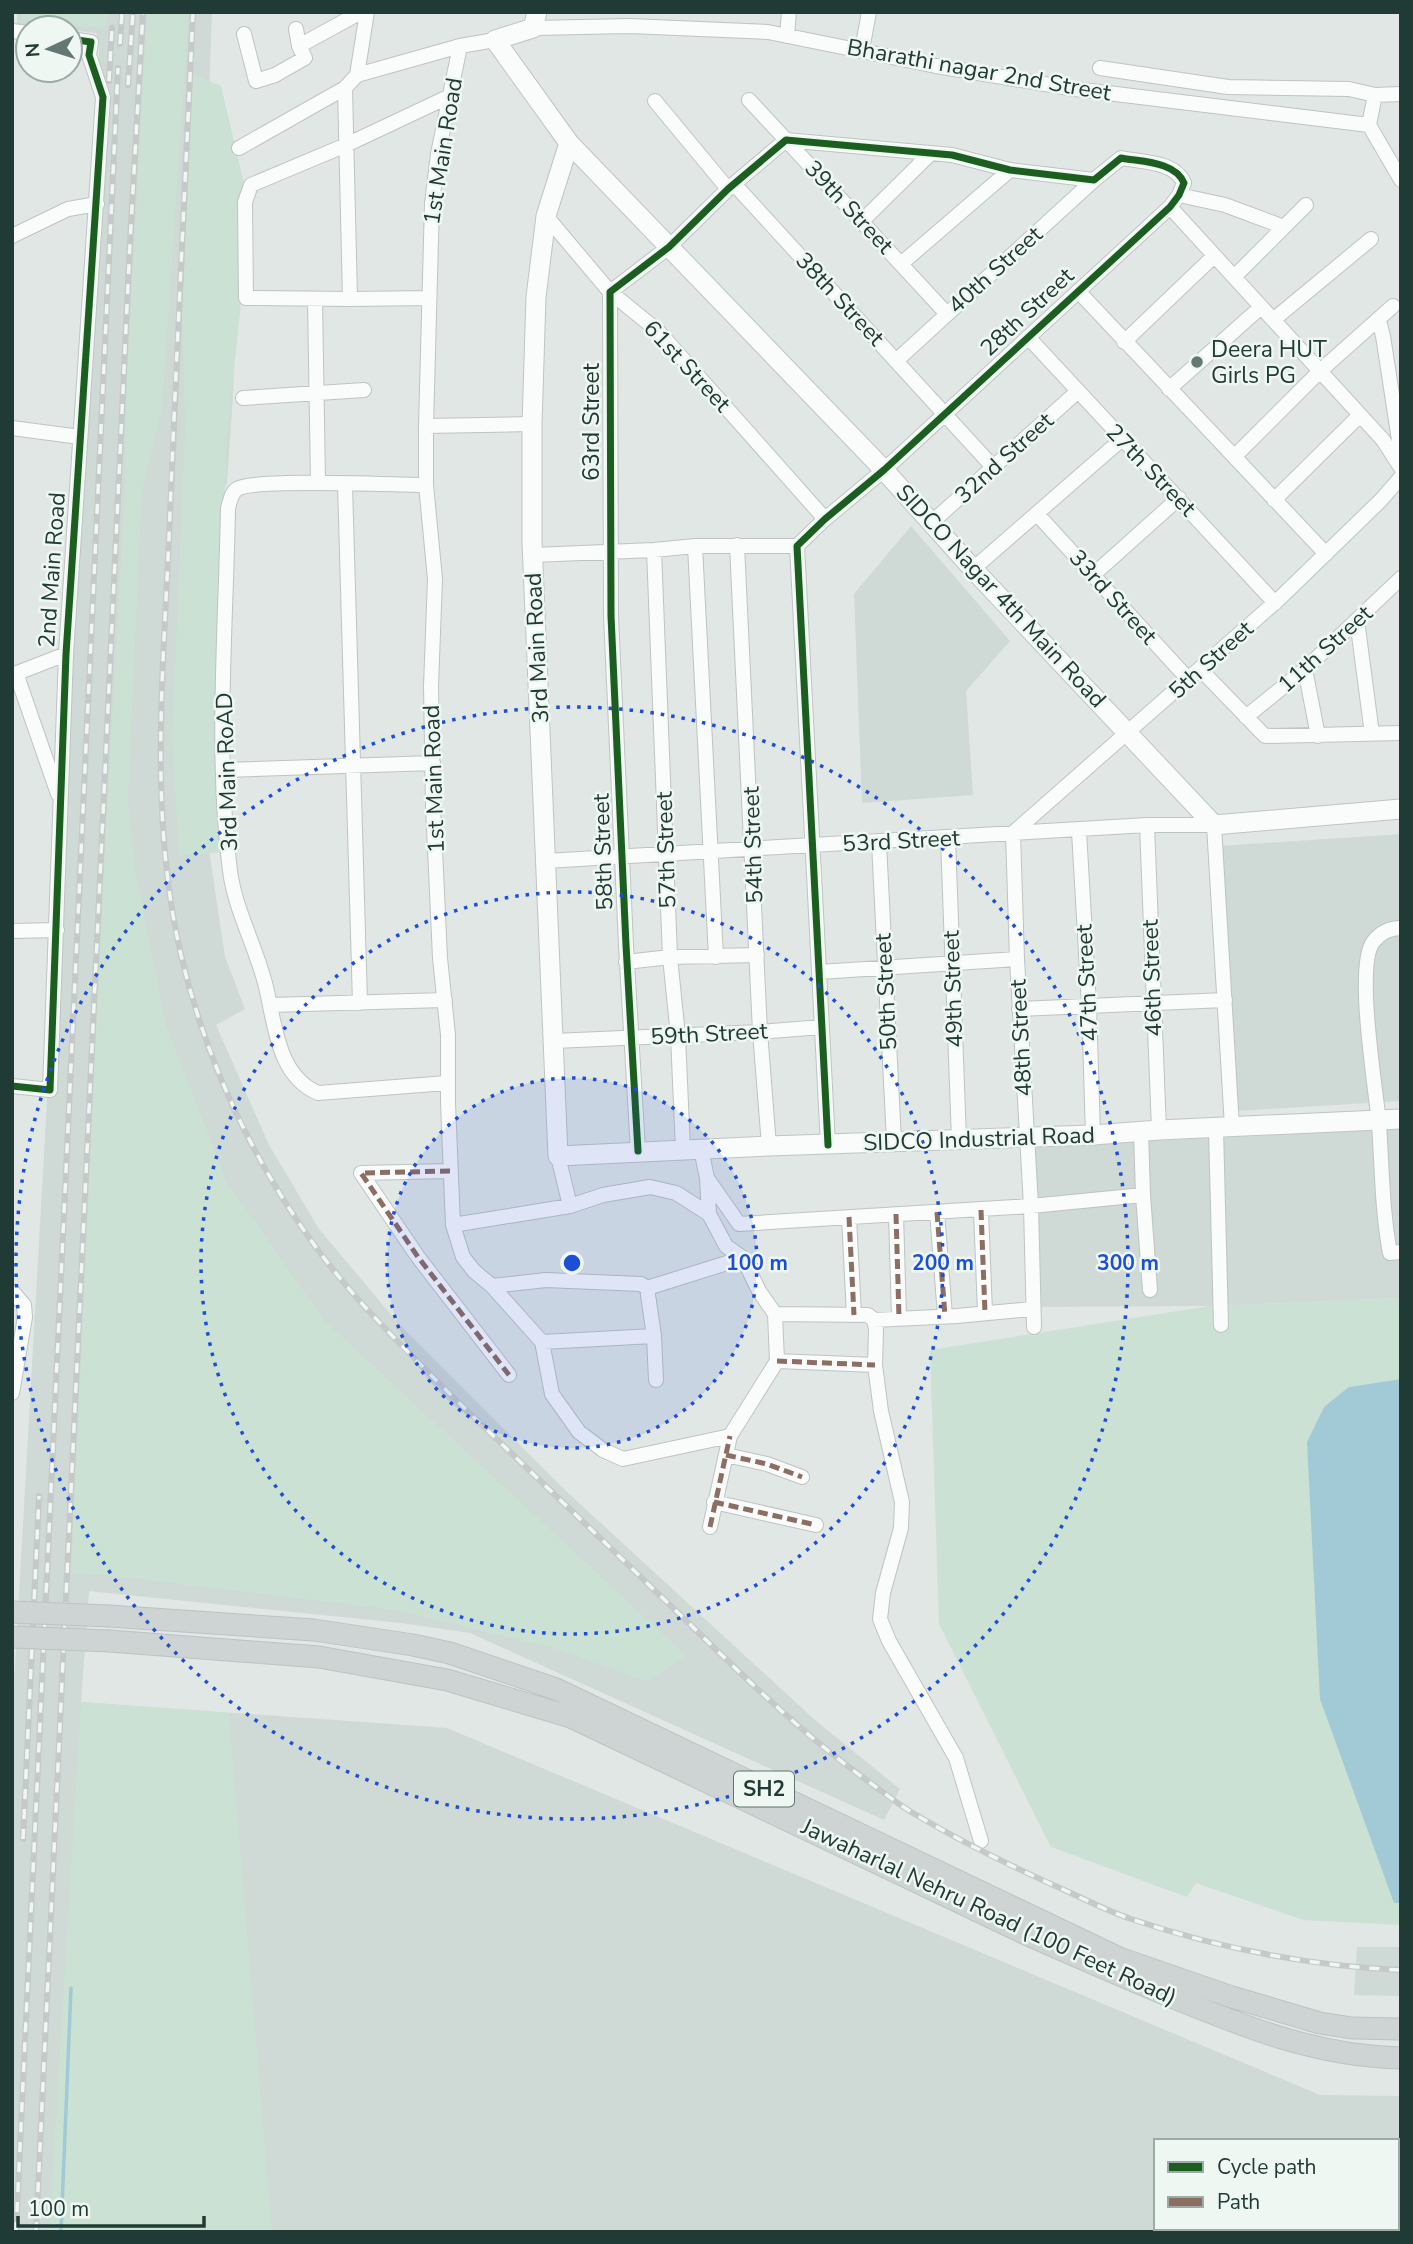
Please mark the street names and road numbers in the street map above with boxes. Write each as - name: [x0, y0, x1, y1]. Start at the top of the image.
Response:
- street label: Bharathi nagar 2nd Street: [845, 32, 1114, 109]
- street label: 1st Main Road: [416, 75, 470, 227]
- street label: 39th Street: [798, 154, 901, 261]
- street label: 40th Street: [941, 219, 1050, 321]
- street label: 38th Street: [789, 246, 892, 353]
- street label: 28th Street: [974, 260, 1081, 363]
- street label: 61st Street: [636, 313, 738, 419]
- street label: 63rd Street: [576, 362, 607, 481]
- street label: 32nd Street: [948, 405, 1061, 511]
- street label: 27th Street: [1099, 417, 1204, 524]
- street label: SIDCO Nagar 4th Main Road: [889, 477, 1113, 715]
- street label: 2nd Main Road: [31, 491, 73, 649]
- street label: 33rd Street: [1062, 543, 1165, 652]
- street label: 3rd Main Road: [518, 572, 556, 724]
- street label: 11th Street: [1271, 598, 1380, 700]
- street label: 5th Street: [1162, 613, 1261, 706]
- street label: 3rd Main RoAD: [209, 692, 245, 852]
- street label: 1st Main Road: [416, 704, 452, 854]
- street label: 54th Street: [735, 785, 771, 904]
- street label: 57th Street: [648, 790, 684, 909]
- street label: 58th Street: [585, 792, 621, 911]
- street label: 53rd Street: [841, 822, 962, 860]
- street label: 46th Street: [1134, 918, 1170, 1037]
- street label: 47th Street: [1068, 923, 1106, 1042]
- street label: 49th Street: [935, 929, 971, 1048]
- street label: 50th Street: [867, 932, 905, 1051]
- street label: 48th Street: [1002, 978, 1040, 1097]
- street label: 59th Street: [650, 1015, 769, 1053]
- street label: SIDCO Industrial Road: [863, 1119, 1095, 1159]
- road number: SH2: [734, 1772, 794, 1806]
- street label: Jawaharlal Nehru Road (100 Feet Road): [795, 1811, 1182, 2013]

